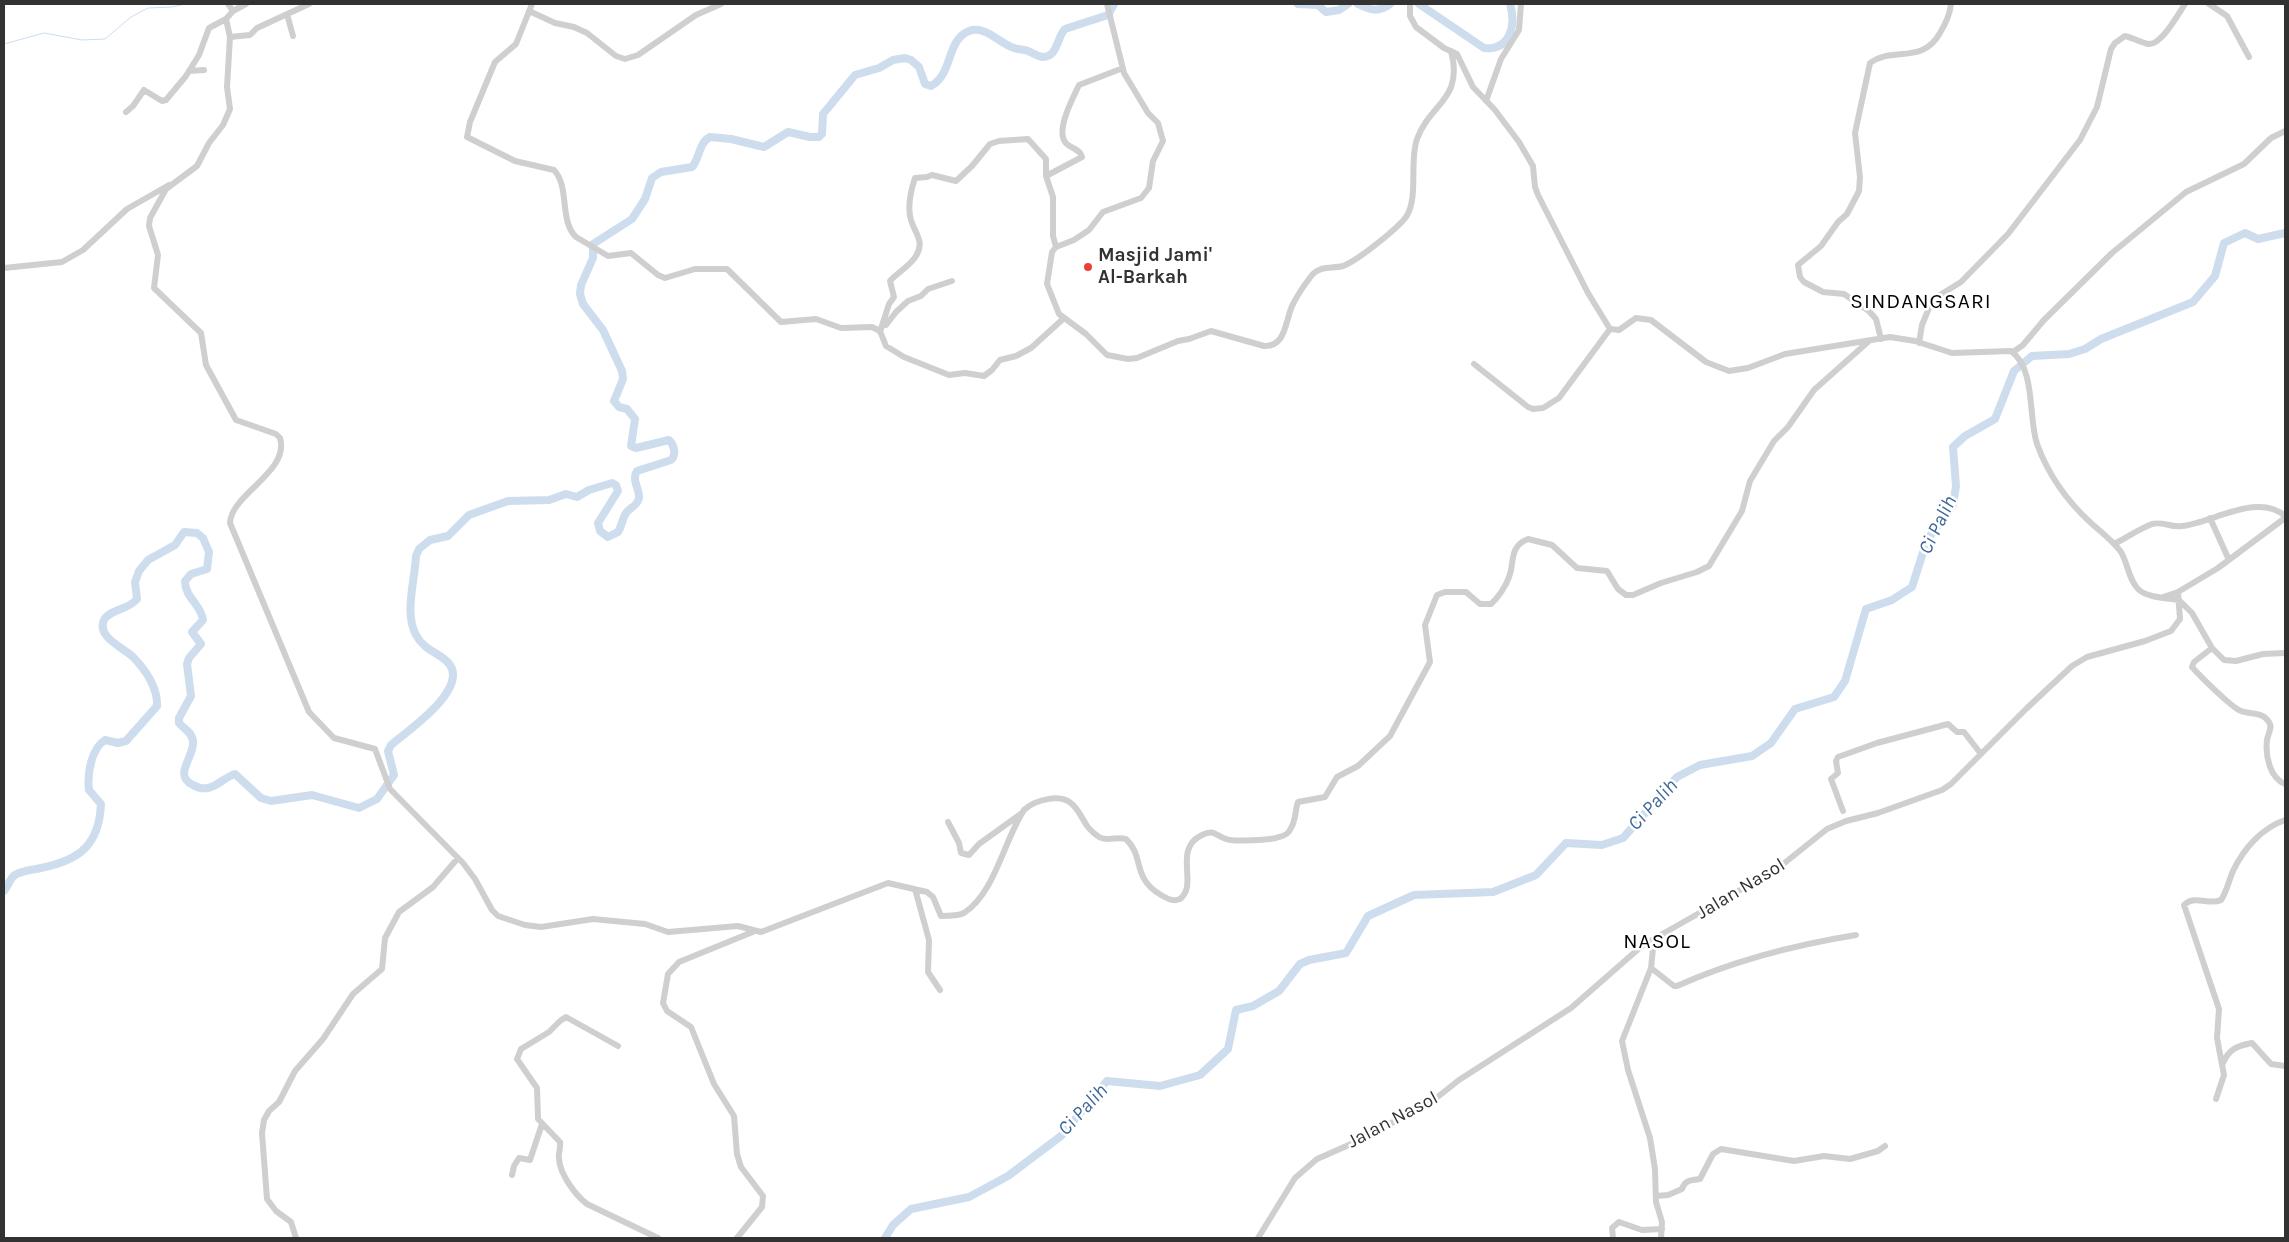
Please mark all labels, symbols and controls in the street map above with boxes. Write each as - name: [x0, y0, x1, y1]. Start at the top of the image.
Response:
- place label: Masjid Jami' Al-Barkah: [1098, 245, 1212, 289]
- marker: Masjid Jami' Al-Barkah: [1082, 261, 1094, 273]
- district label: SINDANGSARI: [1849, 289, 1993, 315]
- water label: Ci Palih: [1914, 492, 1962, 558]
- water label: Ci Palih: [1623, 774, 1683, 836]
- street label: Jalan Nasol: [1693, 854, 1789, 924]
- district label: NASOL: [1623, 929, 1691, 955]
- water label: Ci Palih: [1053, 1079, 1113, 1141]
- street label: Jalan Nasol: [1344, 1087, 1442, 1153]

